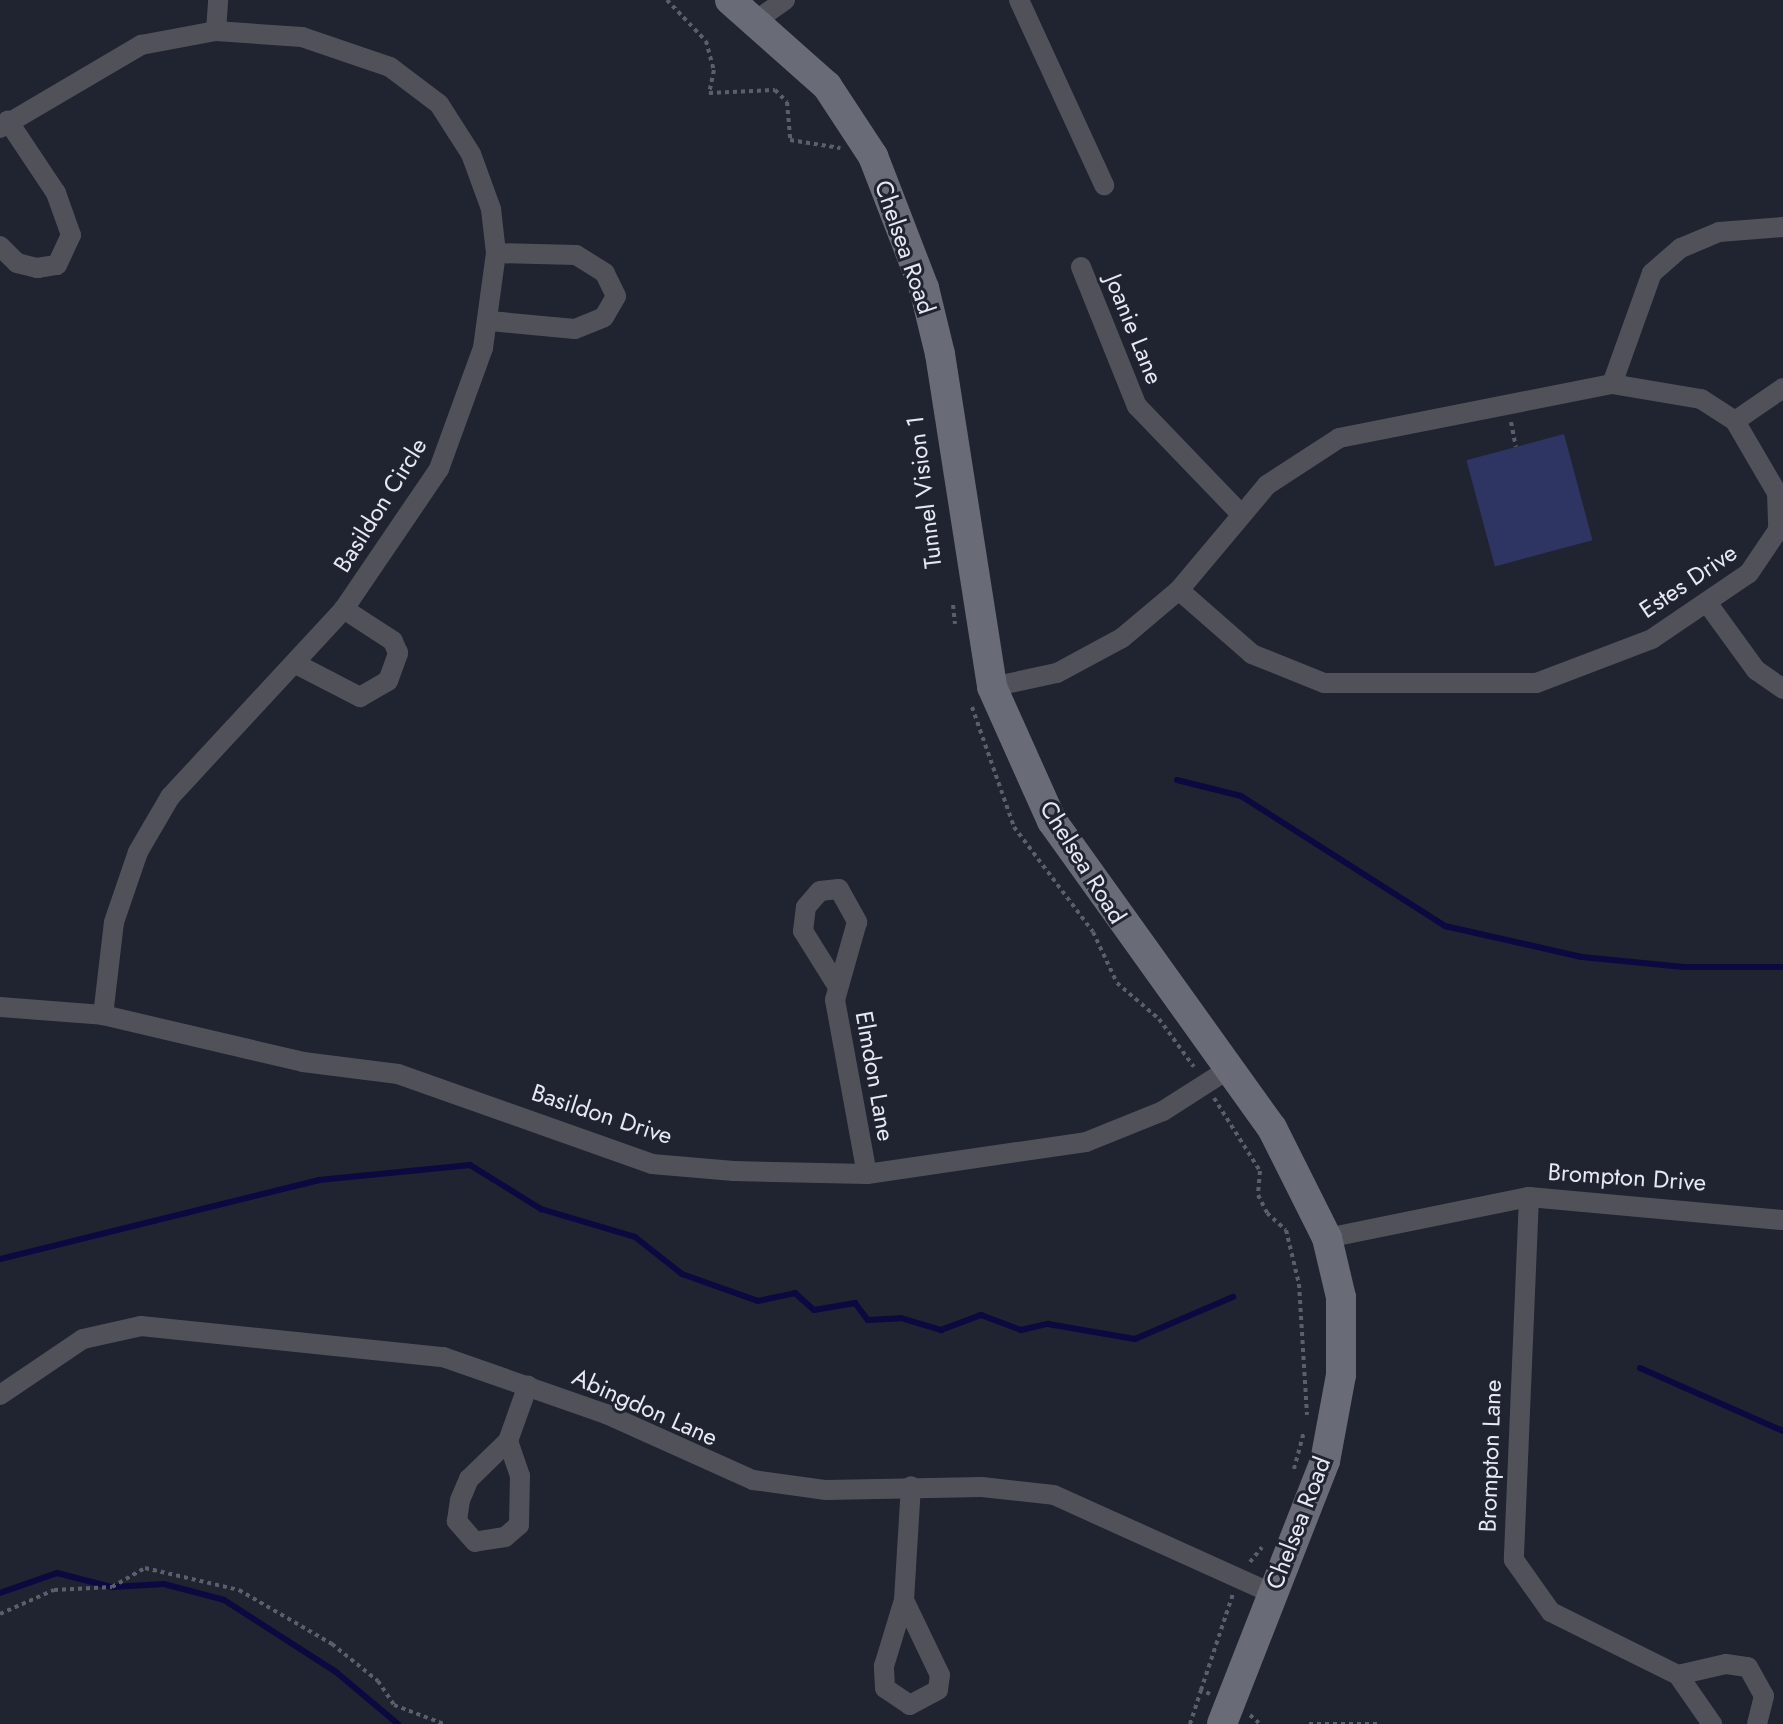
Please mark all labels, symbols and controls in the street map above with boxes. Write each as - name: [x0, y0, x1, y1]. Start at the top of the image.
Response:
- street label: Chelsea Road: [869, 176, 941, 318]
- street label: Joanie Lane: [1099, 270, 1169, 388]
- street label: Tunnel Vision 1: [900, 414, 948, 570]
- street label: Basildon Circle: [327, 433, 433, 577]
- street label: Estes Drive: [1634, 538, 1742, 624]
- street label: Chelsea Road: [1034, 795, 1132, 929]
- street label: Elmdon Lane: [849, 1009, 901, 1143]
- street label: Basildon Drive: [528, 1078, 676, 1150]
- street label: Brompton Drive: [1547, 1157, 1707, 1197]
- street label: Abingdon Lane: [568, 1362, 722, 1452]
- street label: Brompton Lane: [1473, 1379, 1507, 1533]
- street label: Chelsea Road: [1260, 1453, 1336, 1593]

